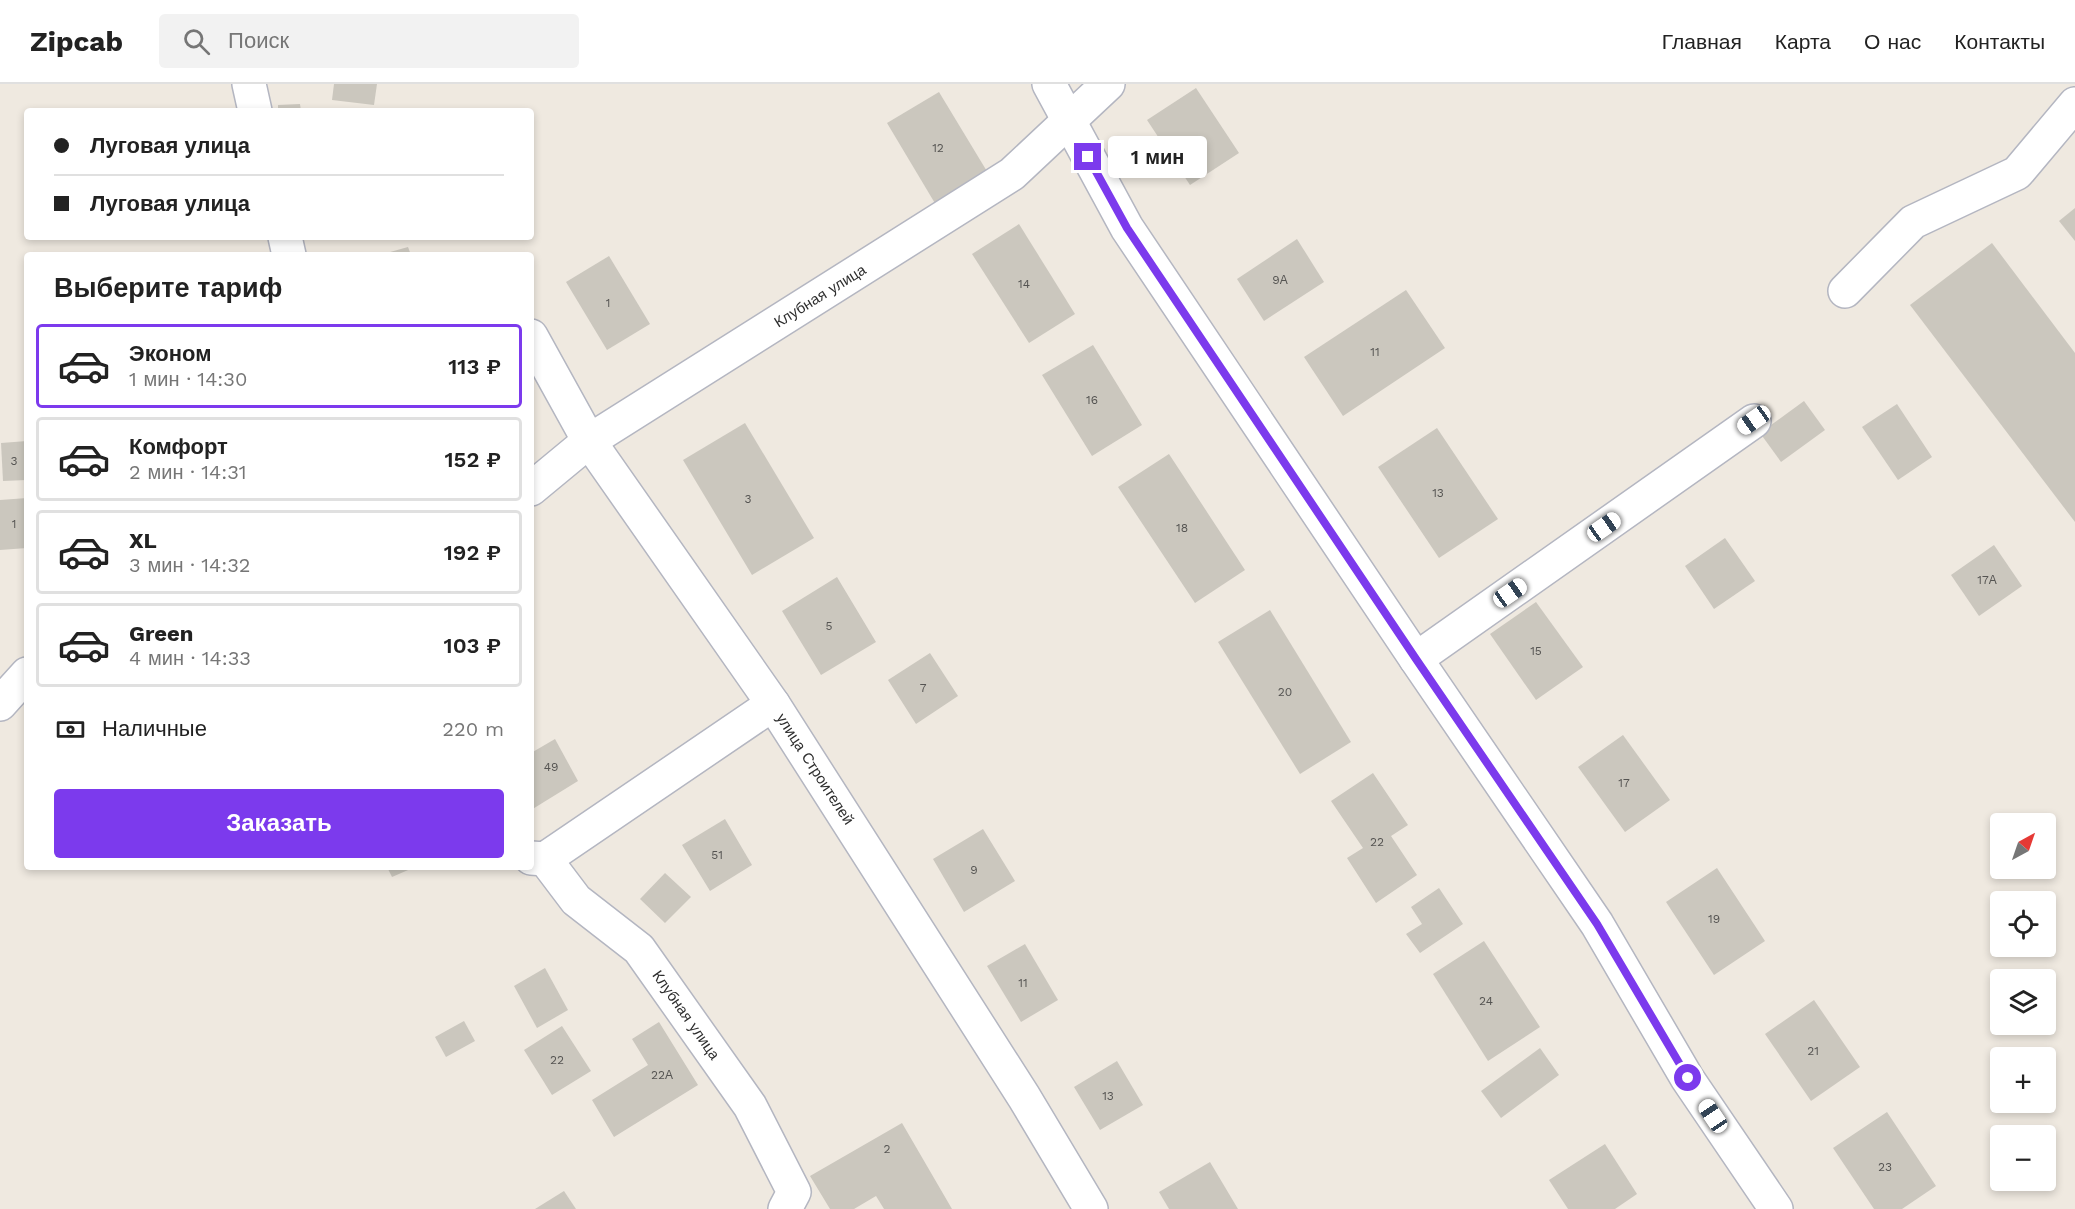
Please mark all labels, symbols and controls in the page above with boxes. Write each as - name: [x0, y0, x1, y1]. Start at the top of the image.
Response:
- search box: [159, 14, 579, 68]
- text: Zipcab: [30, 25, 123, 58]
- icon: search: [180, 25, 213, 58]
- text: Поиск: [228, 28, 289, 53]
- text: Главная: [1662, 29, 1742, 54]
- text: Карта: [1775, 29, 1831, 54]
- text: О нас: [1864, 29, 1921, 54]
- text: Контакты: [1954, 29, 2045, 54]
- text: Луговая улица: [90, 133, 250, 158]
- callout: 1 мин: [1109, 136, 1208, 178]
- house number: 12: [932, 141, 944, 155]
- route end: [1074, 143, 1101, 170]
- text: 1 мин: [1131, 145, 1184, 169]
- text: Луговая улица: [90, 191, 250, 216]
- street label: Клубная улица: [771, 260, 870, 331]
- text: Выберите тариф: [54, 272, 282, 304]
- house number: 9А: [1272, 273, 1288, 287]
- house number: 14: [1018, 277, 1030, 291]
- house number: 1: [606, 296, 610, 310]
- icon: car: [57, 339, 111, 393]
- text: Эконом: [129, 341, 212, 366]
- house number: 11: [1370, 345, 1380, 359]
- text: 113 ₽: [448, 354, 501, 379]
- text: 1 мин · 14:30: [129, 367, 247, 391]
- house number: 16: [1086, 393, 1098, 407]
- car: [1734, 402, 1774, 438]
- icon: car: [57, 432, 111, 486]
- text: Комфорт: [129, 434, 228, 459]
- text: 152 ₽: [444, 447, 501, 472]
- house number: 3: [11, 454, 18, 468]
- text: 2 мин · 14:31: [129, 460, 247, 484]
- house number: 13: [1432, 486, 1444, 500]
- house number: 3: [745, 492, 752, 506]
- car: [1584, 509, 1624, 545]
- house number: 1: [12, 517, 16, 531]
- house number: 18: [1176, 521, 1188, 535]
- icon: car: [57, 525, 111, 579]
- text: XL: [129, 528, 157, 553]
- text: 192 ₽: [444, 540, 501, 565]
- text: 3 мин · 14:32: [129, 553, 250, 577]
- house number: 17А: [1977, 573, 1997, 587]
- car: [1490, 575, 1530, 611]
- icon: car: [57, 618, 111, 672]
- house number: 5: [826, 619, 833, 633]
- text: Green: [129, 621, 193, 646]
- text: 103 ₽: [444, 633, 501, 658]
- house number: 15: [1530, 644, 1542, 658]
- text: 4 мин · 14:33: [129, 646, 251, 670]
- house number: 7: [920, 681, 927, 695]
- house number: 20: [1278, 685, 1292, 699]
- street label: улица Строителей: [772, 710, 858, 828]
- icon: cash: [54, 713, 87, 746]
- text: Наличные: [102, 716, 207, 741]
- text: 220 m: [442, 717, 504, 741]
- house number: 49: [544, 760, 558, 774]
- house number: 17: [1618, 776, 1630, 790]
- button: Заказать: [54, 789, 504, 858]
- north arrow: [1990, 813, 2056, 879]
- map controls: [1990, 813, 2056, 1191]
- house number: 22: [1370, 835, 1384, 849]
- house number: 51: [711, 848, 723, 862]
- house number: 9: [970, 863, 978, 877]
- button: locate: [1990, 891, 2056, 957]
- house number: 19: [1708, 912, 1720, 926]
- street label: Клубная улица: [649, 967, 724, 1064]
- button: layers: [1990, 969, 2056, 1035]
- house number: 11: [1018, 976, 1028, 990]
- house number: 24: [1479, 994, 1493, 1008]
- house number: 21: [1807, 1044, 1819, 1058]
- button: +: [1990, 1047, 2056, 1113]
- house number: 22: [550, 1053, 564, 1067]
- route start: [1674, 1064, 1701, 1091]
- house number: 22А: [651, 1068, 673, 1082]
- house number: 13: [1102, 1089, 1114, 1103]
- car: [1695, 1096, 1731, 1136]
- button: −: [1990, 1125, 2056, 1191]
- house number: 2: [884, 1142, 891, 1156]
- house number: 23: [1878, 1160, 1892, 1174]

